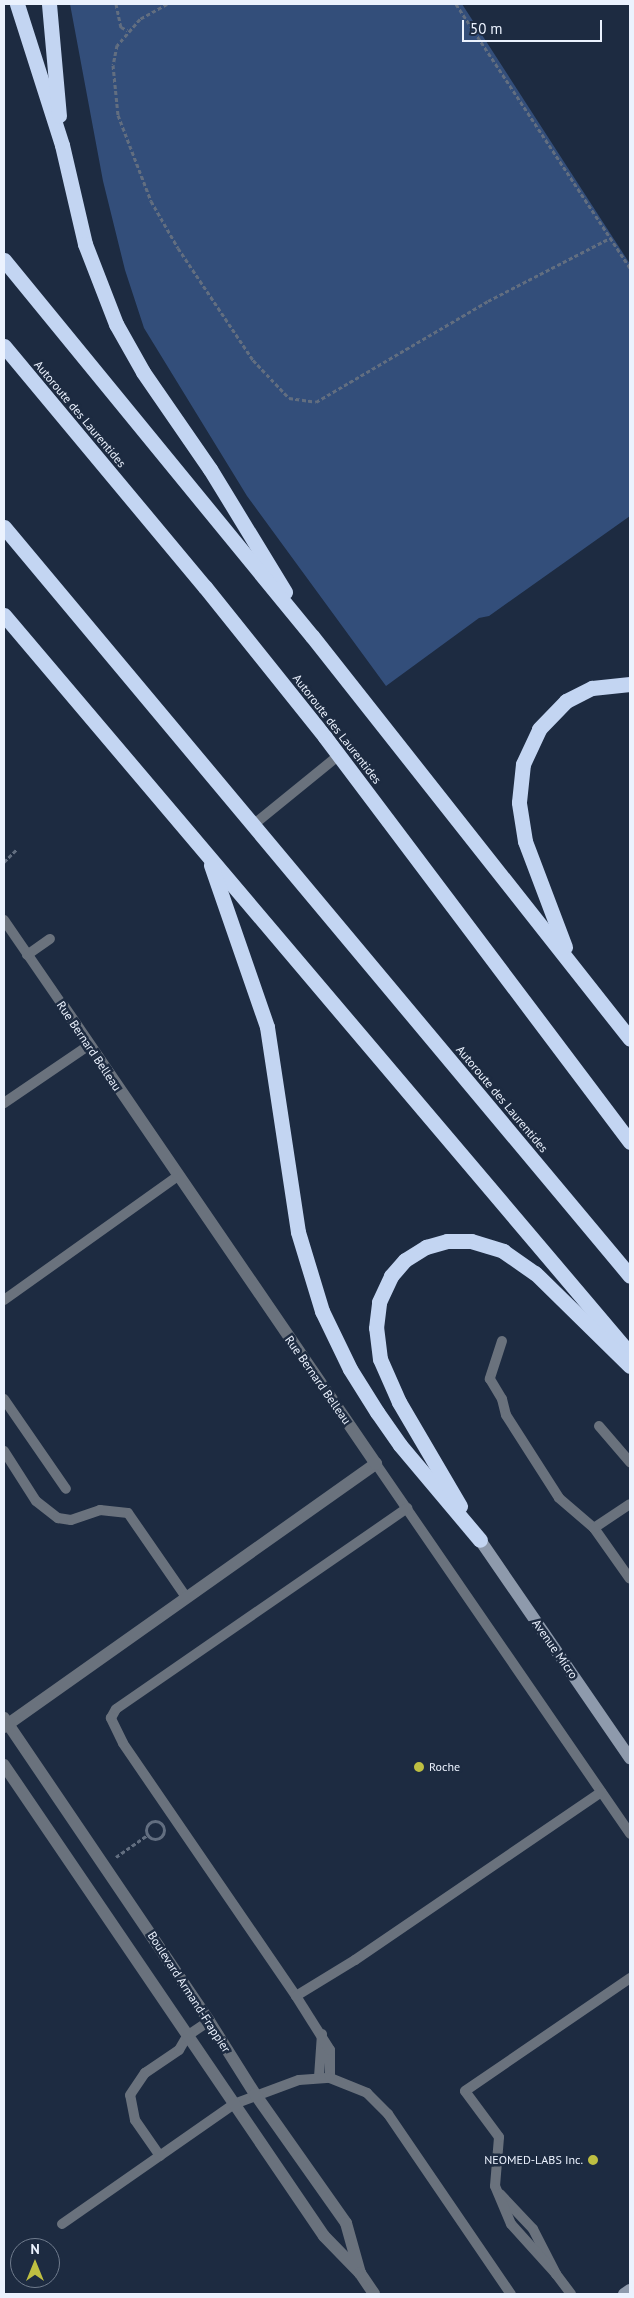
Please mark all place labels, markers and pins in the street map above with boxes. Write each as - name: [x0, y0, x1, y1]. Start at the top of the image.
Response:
- place label: Roche: [429, 1760, 460, 1774]
- marker: Roche: [413, 1761, 425, 1773]
- place label: NEOMED-LABS Inc.: [484, 2153, 583, 2167]
- marker: NEOMED-LABS Inc.: [587, 2154, 599, 2166]

